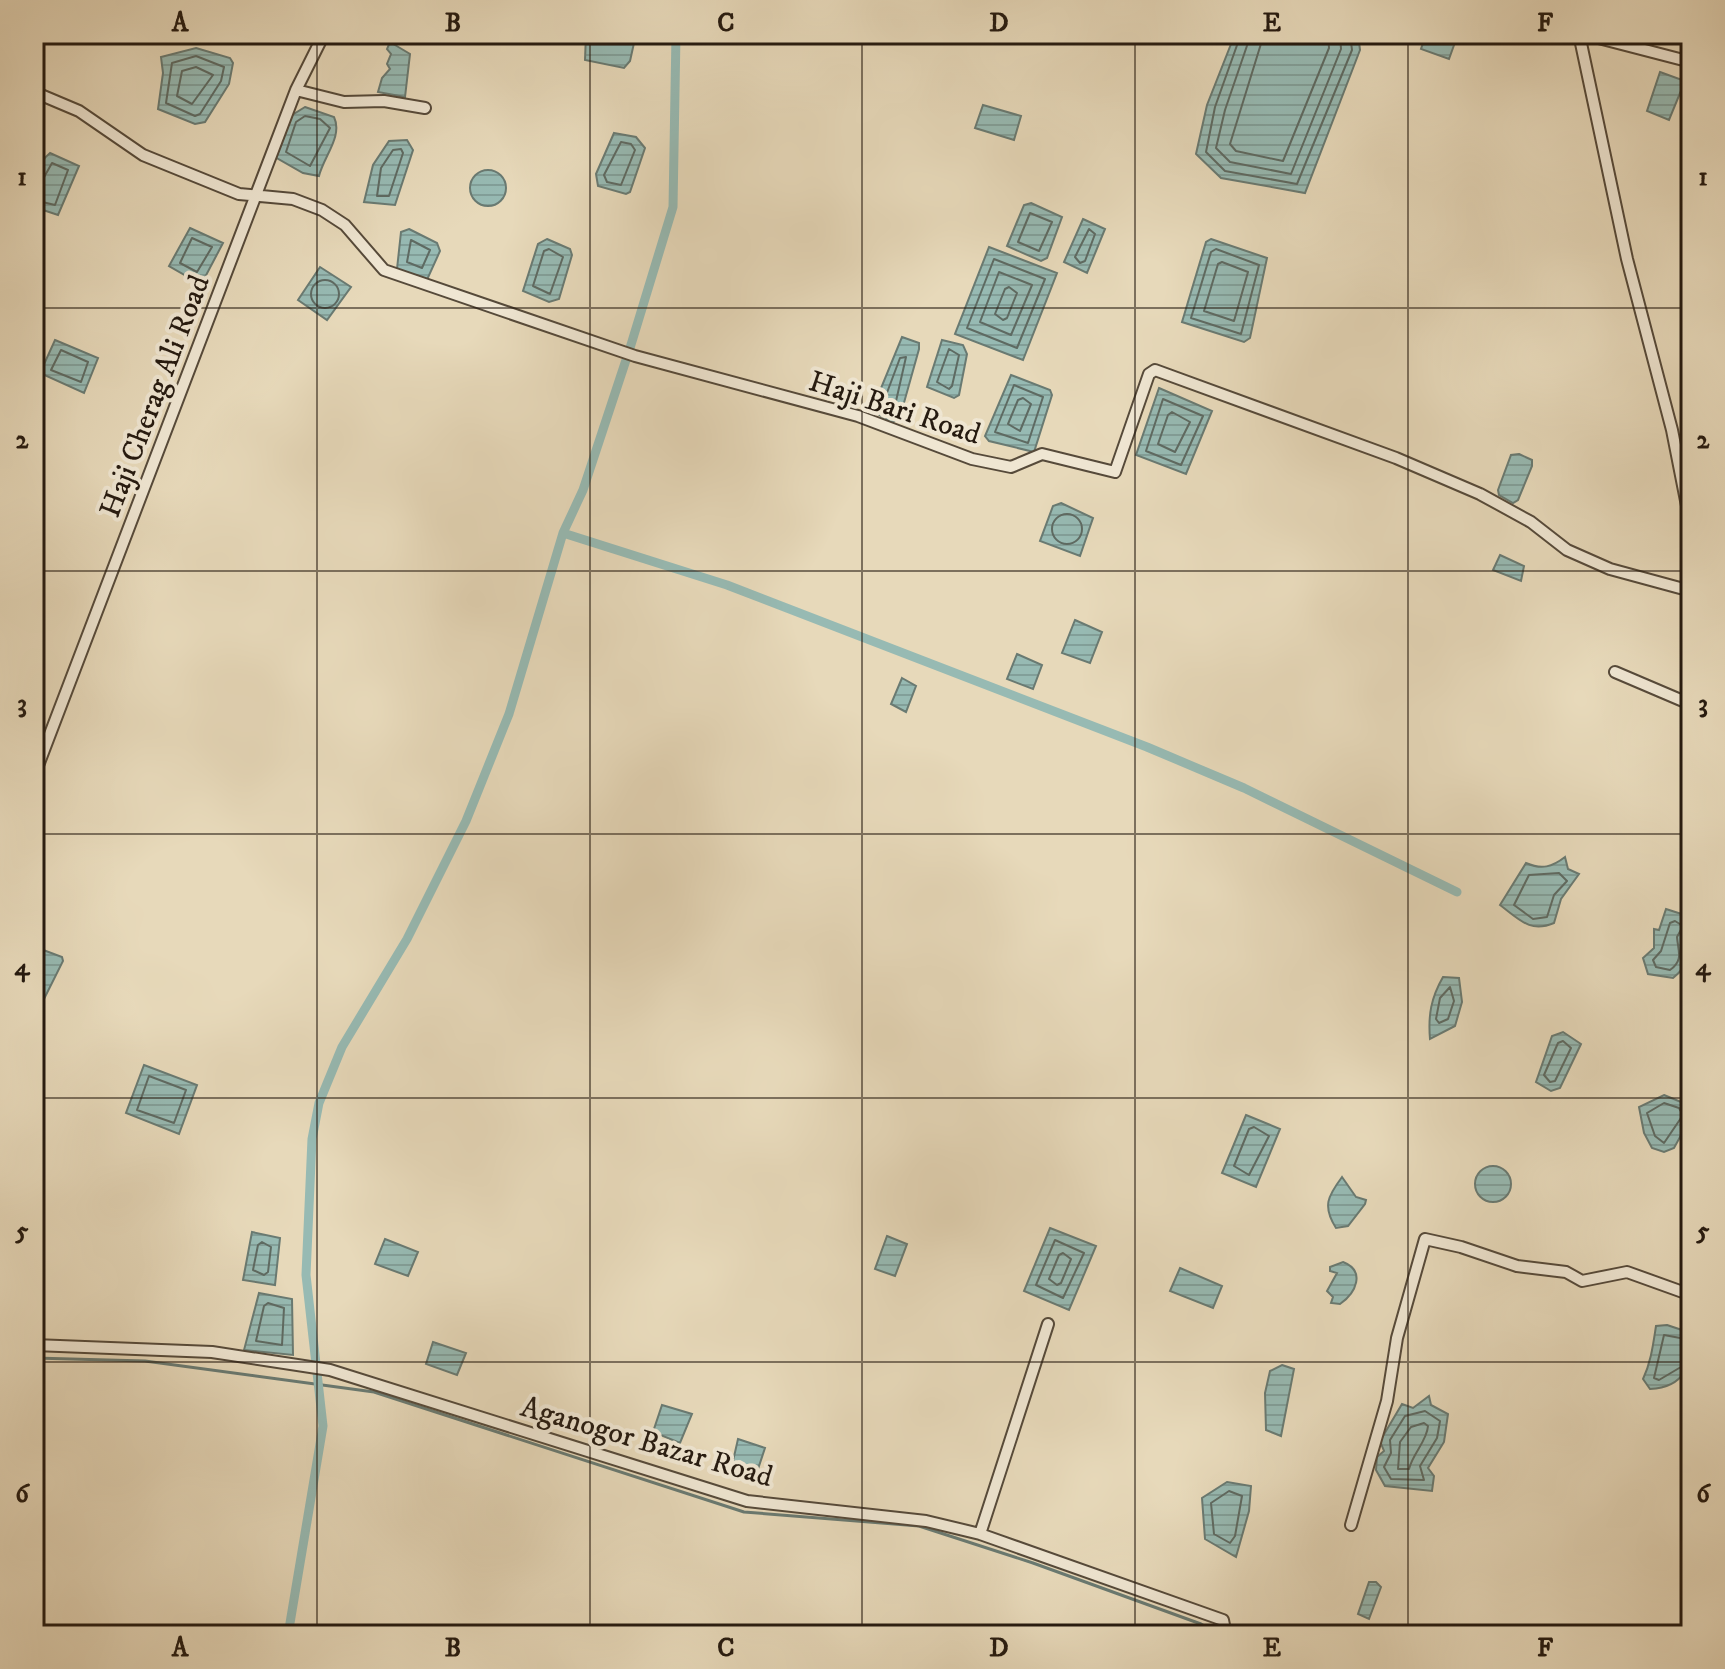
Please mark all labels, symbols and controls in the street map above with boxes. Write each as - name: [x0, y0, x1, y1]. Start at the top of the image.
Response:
- text: A: [171, 7, 190, 40]
- text: B: [445, 7, 461, 40]
- text: C: [717, 7, 735, 40]
- text: D: [989, 7, 1009, 40]
- text: E: [1263, 7, 1281, 40]
- text: F: [1537, 7, 1554, 40]
- text: 1: [17, 161, 27, 194]
- text: 1: [1698, 161, 1708, 194]
- street label: Haji Cherag Ali Road: [92, 270, 219, 523]
- street label: Haji Bari Road: [804, 363, 985, 454]
- text: 2: [16, 424, 30, 457]
- text: 2: [1697, 424, 1711, 457]
- text: 3: [17, 688, 27, 721]
- text: 3: [1698, 688, 1708, 721]
- text: 4: [15, 951, 31, 984]
- text: 4: [1696, 951, 1712, 984]
- text: 5: [15, 1215, 29, 1248]
- text: 5: [1696, 1215, 1710, 1248]
- street label: Aganogor Bazar Road: [516, 1389, 777, 1496]
- text: 6: [15, 1478, 30, 1511]
- text: 6: [1696, 1478, 1711, 1511]
- text: A: [171, 1632, 190, 1665]
- text: B: [445, 1632, 461, 1665]
- text: C: [717, 1632, 735, 1665]
- text: D: [989, 1632, 1009, 1665]
- text: E: [1263, 1632, 1281, 1665]
- text: F: [1537, 1632, 1554, 1665]

